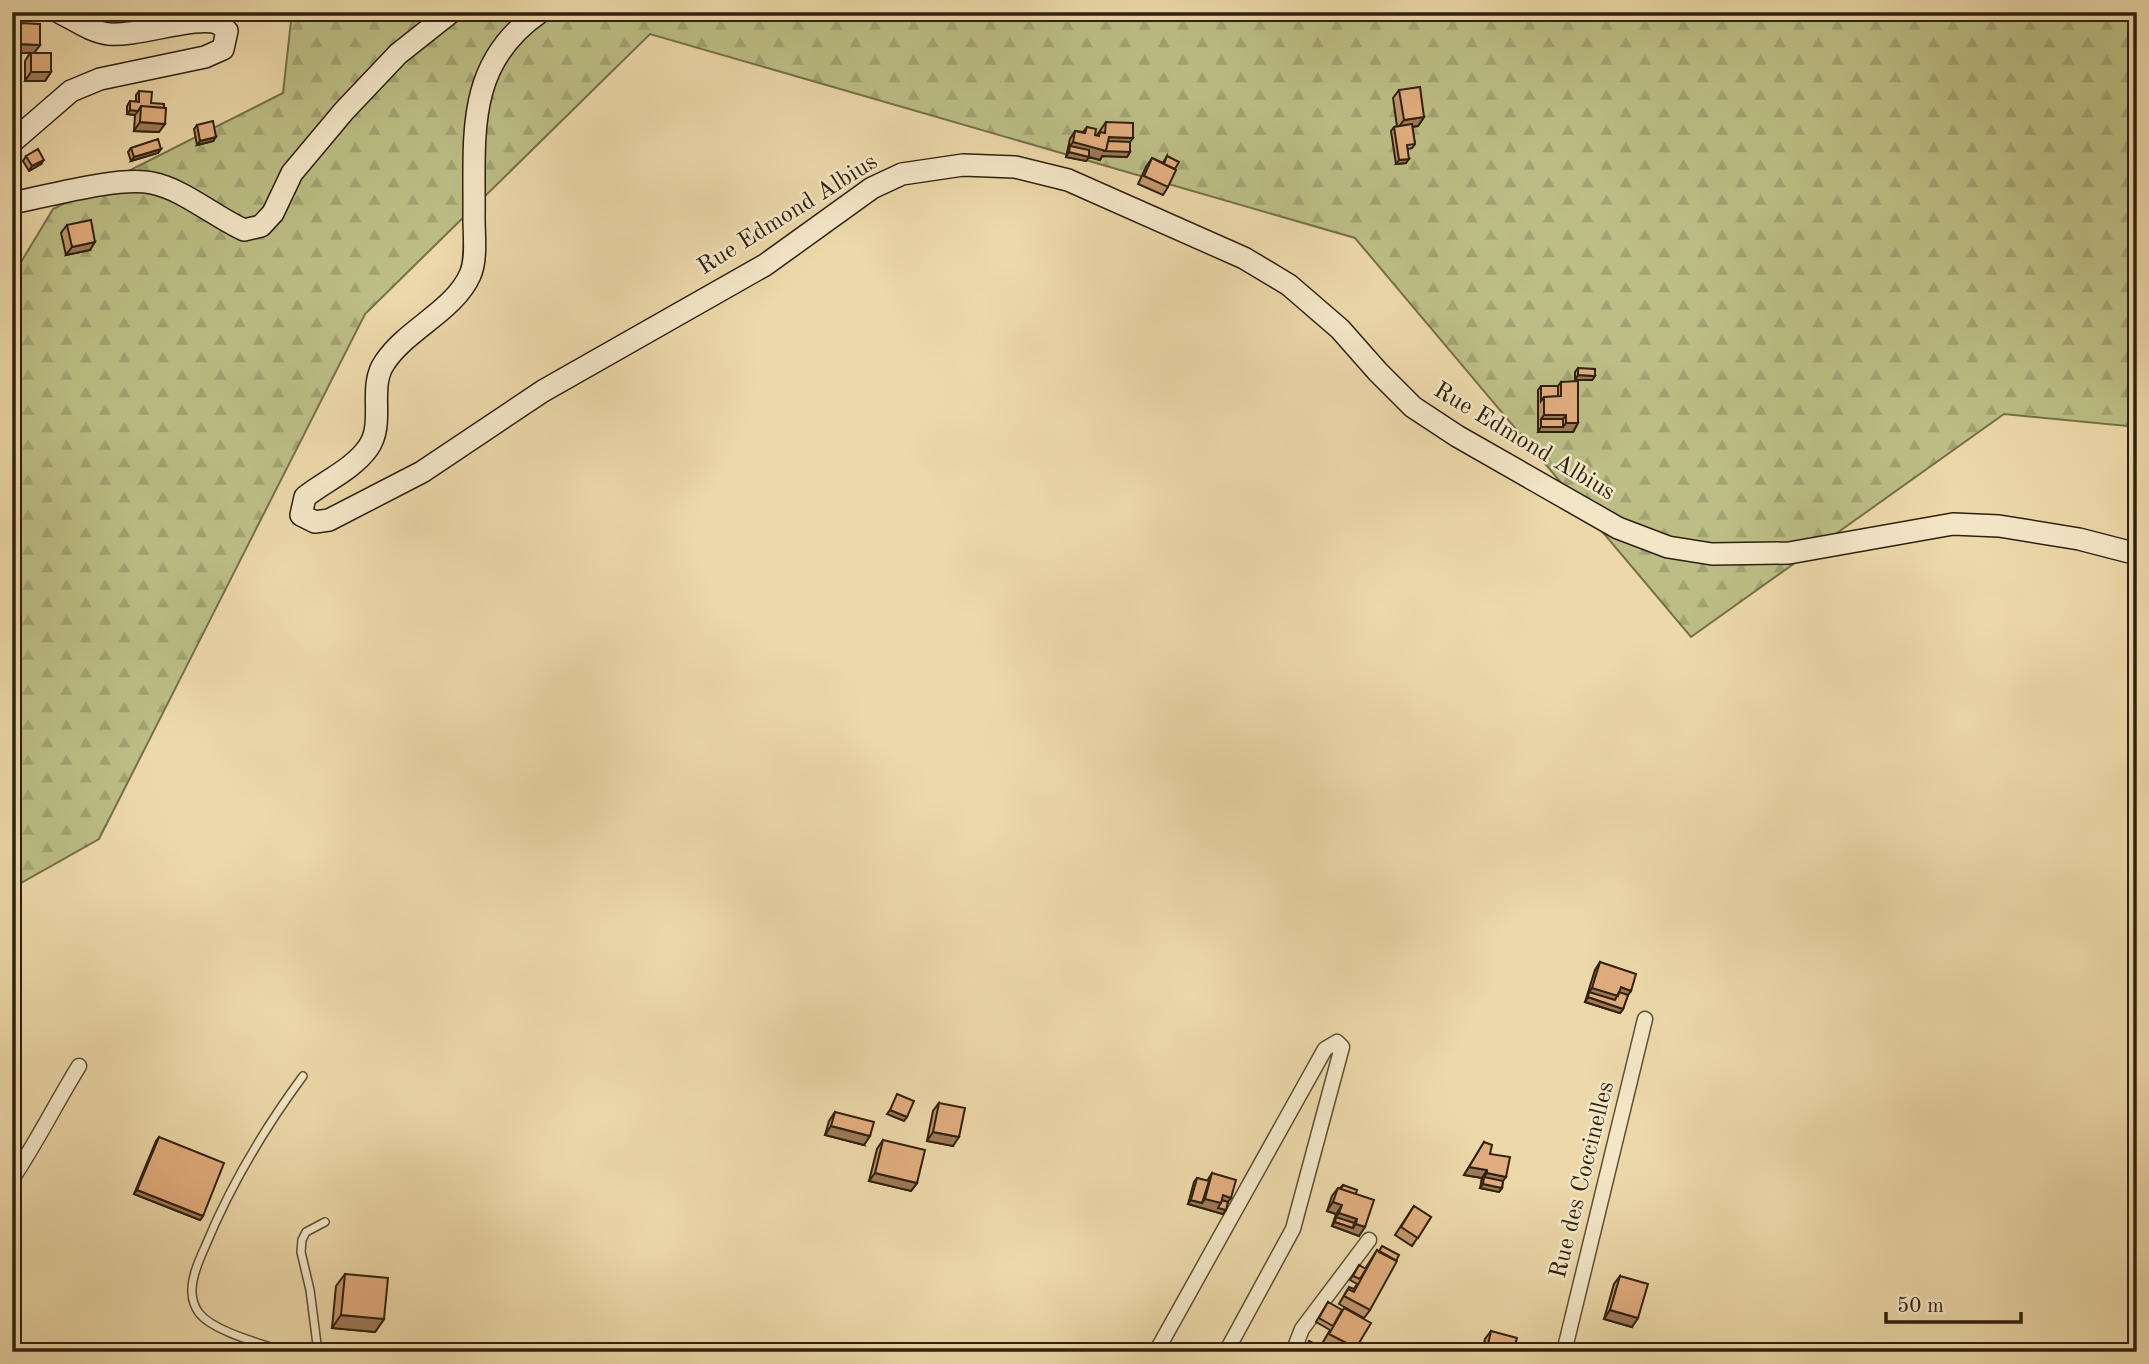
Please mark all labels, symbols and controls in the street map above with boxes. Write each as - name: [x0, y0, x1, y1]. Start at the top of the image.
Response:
- street label: Rue Edmond Albius: [694, 150, 882, 280]
- street label: Rue Edmond Albius: [1429, 378, 1619, 506]
- street label: Rue des Coccinelles: [1547, 1079, 1619, 1281]
- scale bar: [1886, 1280, 2021, 1324]
- text: 50 m: [1897, 1296, 1944, 1317]

